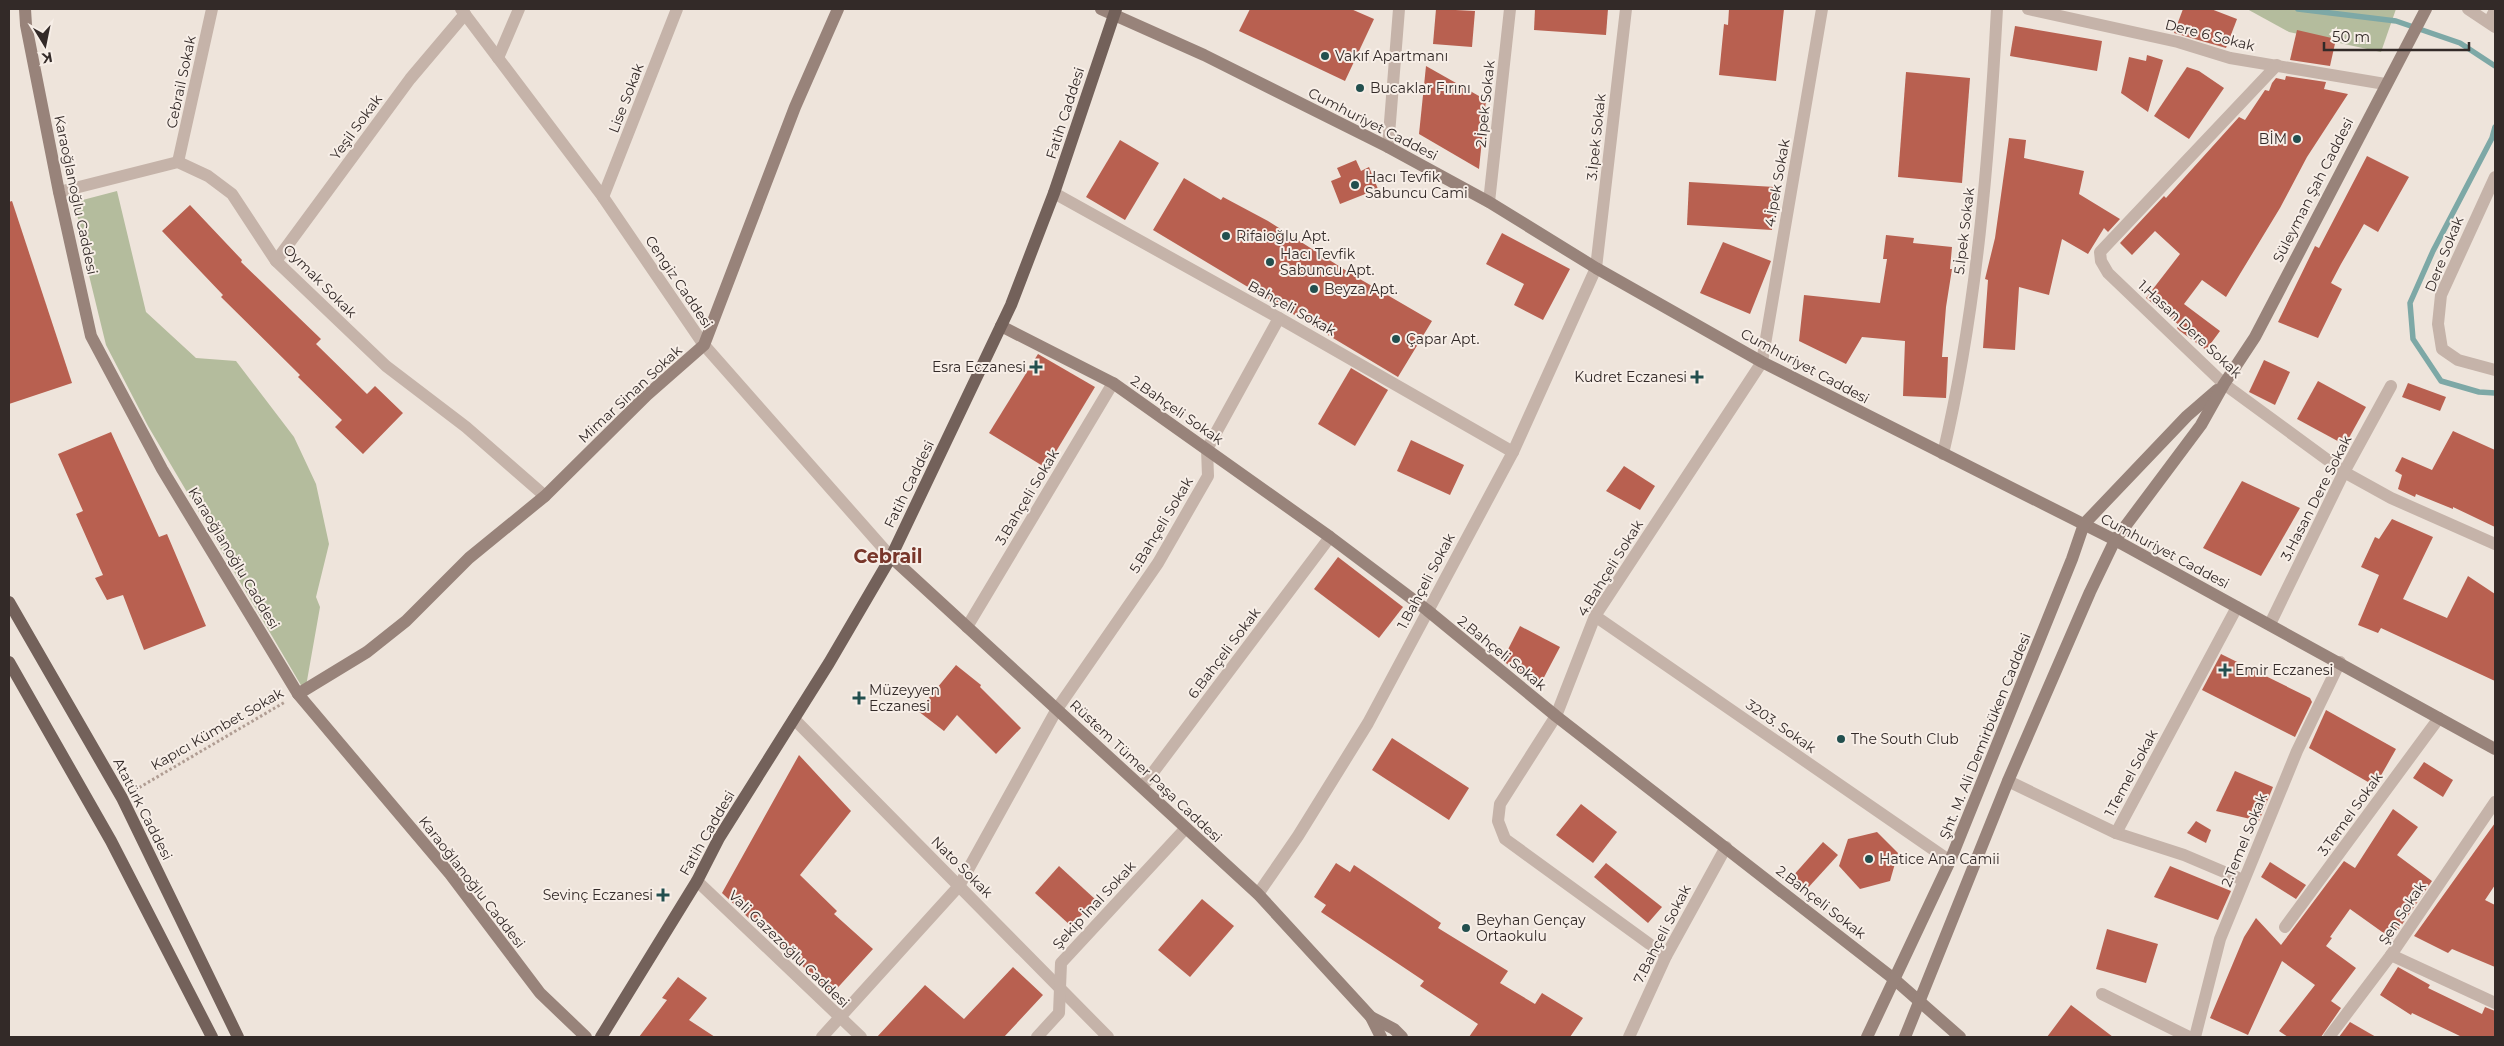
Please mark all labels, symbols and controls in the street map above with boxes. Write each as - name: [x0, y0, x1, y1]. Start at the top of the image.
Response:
- street label: Dere 6 Sokak: [2163, 15, 2257, 55]
- north arrow: [20, 20, 70, 70]
- scale bar: [2324, 20, 2469, 52]
- text: 50 m: [2332, 27, 2370, 46]
- street label: Cebrail Sokak: [162, 33, 200, 130]
- place label: Vakıf Apartmanı: [1335, 47, 1448, 65]
- text: K: [40, 48, 54, 68]
- marker: Vakıf Apartmanı: [1319, 50, 1331, 62]
- street label: 2.İpek Sokak: [1471, 59, 1499, 148]
- street label: Lise Sokak: [604, 60, 648, 135]
- street label: Fatih Caddesi: [1042, 65, 1088, 161]
- place label: Bucaklar Fırını: [1370, 79, 1471, 97]
- marker: Bucaklar Fırını: [1354, 82, 1366, 94]
- street label: Cumhuriyet Caddesi: [1305, 83, 1441, 165]
- street label: Yeşil Sokak: [326, 90, 386, 163]
- street label: 3.İpek Sokak: [1582, 92, 1610, 181]
- street label: Karaoğlanoğlu Caddesi: [50, 114, 102, 276]
- street label: Süleyman Şah Caddesi: [2269, 115, 2357, 265]
- place label: BİM: [2259, 130, 2287, 148]
- marker: BİM: [2291, 133, 2303, 145]
- street label: 4.İpek Sokak: [1760, 137, 1794, 228]
- place label: Hacı Tevfik Sabuncu Cami: [1365, 168, 1468, 202]
- marker: Hacı Tevfik Sabuncu Cami: [1349, 179, 1361, 191]
- street label: 5.İpek Sokak: [1950, 186, 1978, 275]
- street label: Dere Sokak: [2421, 213, 2468, 294]
- place label: Rifaioğlu Apt.: [1236, 227, 1330, 245]
- marker: Rifaioğlu Apt.: [1220, 230, 1232, 242]
- street label: Cengiz Caddesi: [641, 232, 717, 332]
- street label: Oymak Sokak: [279, 240, 361, 322]
- place label: Hacı Tevfik Sabuncu Apt.: [1280, 245, 1375, 279]
- marker: Hacı Tevfik Sabuncu Apt.: [1264, 256, 1276, 268]
- street label: Bahçeli Sokak: [1245, 276, 1340, 340]
- street label: 1.Hasan Dere Sokak: [2134, 276, 2246, 382]
- place label: Beyza Apt.: [1324, 280, 1398, 298]
- marker: Beyza Apt.: [1308, 283, 1320, 295]
- street label: Cumhuriyet Caddesi: [1737, 324, 1873, 408]
- place label: Çapar Apt.: [1406, 330, 1479, 348]
- marker: Çapar Apt.: [1390, 333, 1402, 345]
- street label: Mimar Sinan Sokak: [574, 341, 686, 447]
- place label: Esra Eczanesi: [932, 358, 1026, 376]
- marker: Esra Eczanesi: [1030, 361, 1042, 373]
- place label: Kudret Eczanesi: [1574, 368, 1687, 386]
- street label: 2.Bahçeli Sokak: [1127, 371, 1227, 449]
- marker: Kudret Eczanesi: [1691, 371, 1703, 383]
- street label: 3.Hasan Dere Sokak: [2277, 432, 2356, 564]
- street label: Fatih Caddesi: [880, 437, 938, 531]
- street label: 3.Bahçeli Sokak: [991, 445, 1063, 548]
- street label: 5.Bahçeli Sokak: [1125, 473, 1197, 576]
- street label: Karaoğlanoğlu Caddesi: [184, 484, 284, 632]
- street label: Cumhuriyet Caddesi: [2097, 509, 2233, 593]
- street label: 4.Bahçeli Sokak: [1573, 516, 1647, 620]
- street label: 1.Bahçeli Sokak: [1393, 529, 1459, 632]
- district label: Cebrail: [853, 545, 923, 568]
- street label: 6.Bahçeli Sokak: [1184, 603, 1265, 702]
- street label: 2.Bahçeli Sokak: [1454, 612, 1551, 695]
- street label: Şht. M. Ali Demirbüken Caddesi: [1935, 630, 2035, 842]
- place label: Emir Eczanesi: [2235, 661, 2333, 679]
- marker: Emir Eczanesi: [2219, 664, 2231, 676]
- place label: Müzeyyen Eczanesi: [869, 681, 940, 715]
- street label: Kapıcı Kümbet Sokak: [148, 683, 287, 774]
- marker: Müzeyyen Eczanesi: [853, 692, 865, 704]
- street label: 3203. Sokak: [1742, 695, 1820, 757]
- street label: Rüstem Tümer Paşa Caddesi: [1066, 696, 1226, 846]
- street label: 1.Temel Sokak: [2100, 726, 2162, 820]
- place label: The South Club: [1851, 730, 1959, 748]
- marker: The South Club: [1835, 733, 1847, 745]
- street label: Atatürk Caddesi: [109, 755, 177, 863]
- street label: 3.Temel Sokak: [2314, 768, 2387, 859]
- street label: Fatih Caddesi: [675, 787, 739, 879]
- street label: 2.Temel Sokak: [2217, 790, 2271, 889]
- street label: Karaoğlanoğlu Caddesi: [415, 812, 529, 952]
- street label: Nato Sokak: [927, 832, 997, 902]
- place label: Hatice Ana Camii: [1879, 850, 2000, 868]
- marker: Hatice Ana Camii: [1863, 853, 1875, 865]
- street label: Şekip İnal Sokak: [1049, 857, 1140, 953]
- street label: 2.Bahçeli Sokak: [1773, 861, 1870, 943]
- street label: Şen Sokak: [2374, 877, 2430, 948]
- street label: 7.Bahçeli Sokak: [1629, 881, 1695, 986]
- place label: Sevinç Eczanesi: [543, 886, 653, 904]
- street label: Vali Gazezoğlu Caddesi: [725, 886, 853, 1012]
- marker: Sevinç Eczanesi: [657, 889, 669, 901]
- place label: Beyhan Gençay Ortaokulu: [1476, 911, 1586, 945]
- marker: Beyhan Gençay Ortaokulu: [1460, 922, 1472, 934]

